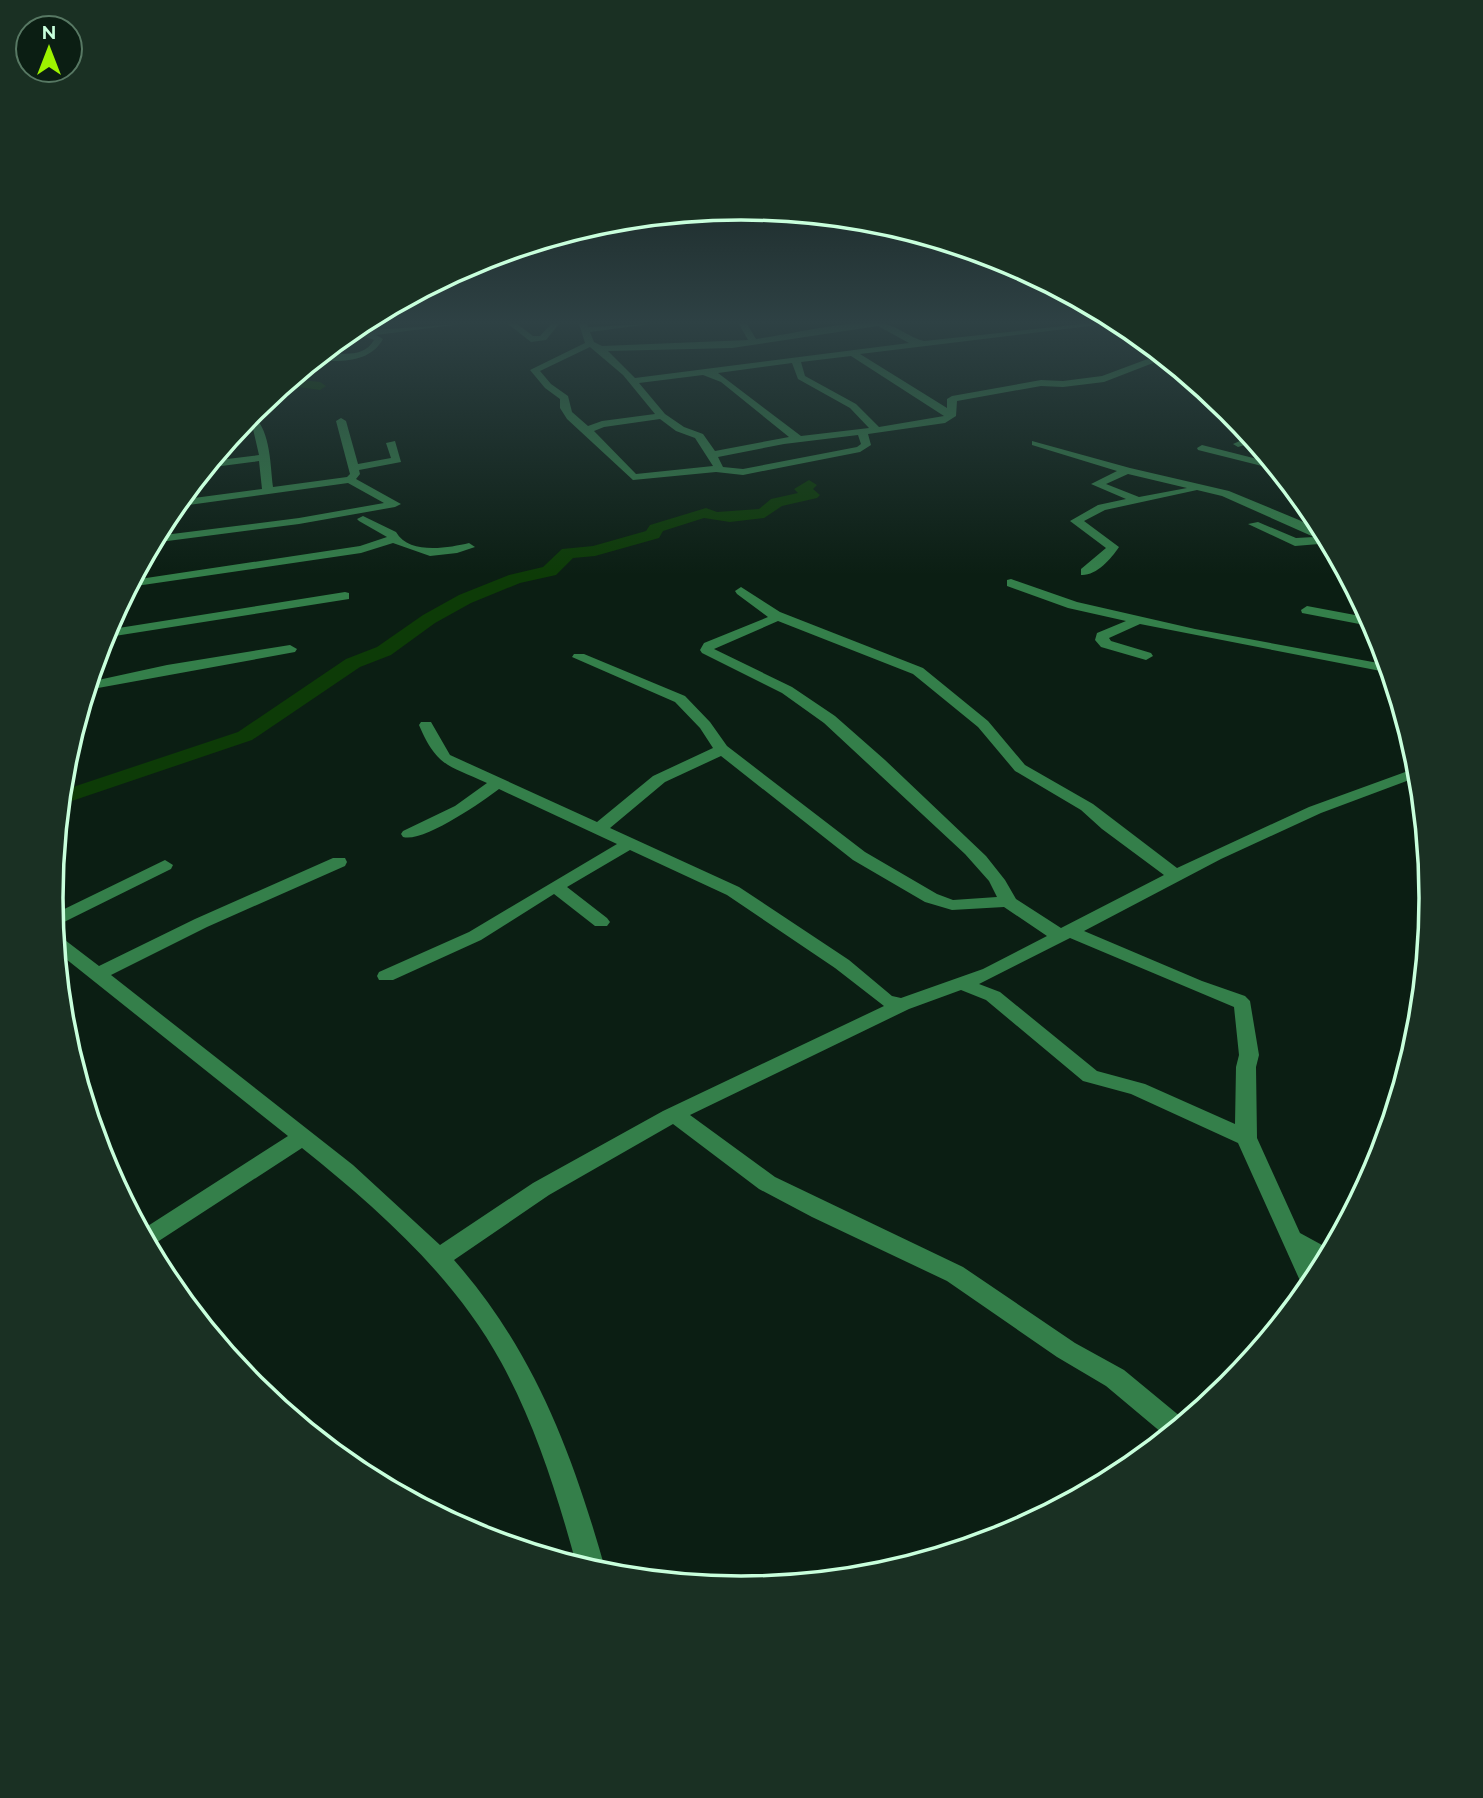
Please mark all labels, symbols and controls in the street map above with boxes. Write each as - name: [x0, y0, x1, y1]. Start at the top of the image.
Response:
- north arrow: [14, 14, 84, 84]
- text: N: [42, 21, 56, 43]

